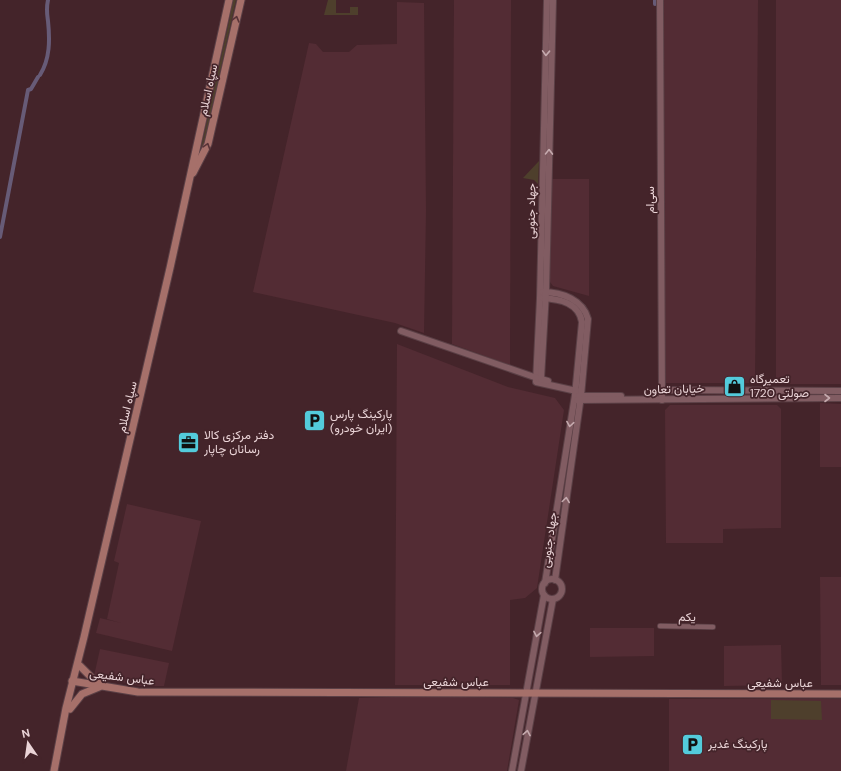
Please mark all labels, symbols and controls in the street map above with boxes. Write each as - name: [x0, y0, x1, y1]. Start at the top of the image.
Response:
- one-way arrow: [231, 16, 240, 23]
- one-way arrow: [542, 50, 550, 56]
- street label: سپاه اسلام: [195, 63, 221, 117]
- one-way arrow: [202, 143, 211, 150]
- one-way arrow: [545, 149, 554, 155]
- street label: جهاد جنوبی: [523, 183, 539, 239]
- street label: سی‌ام: [642, 186, 658, 214]
- place label: تعمیرگاه 1720 صولتی: [750, 371, 809, 401]
- shop icon: تعمیرگاه 1720 صولتی: [722, 373, 748, 399]
- street label: سپاه اسلام: [113, 380, 141, 434]
- street label: خیابان تعاون: [644, 380, 704, 398]
- one-way arrow: [824, 394, 830, 402]
- place label: پارکینگ پارس (ایران خودرو): [330, 406, 393, 436]
- parking icon: پارکینگ پارس (ایران خودرو): [301, 408, 327, 434]
- one-way arrow: [567, 421, 575, 427]
- place label: دفتر مرکزی کالا رسانان چاپار: [203, 427, 274, 457]
- office icon: دفتر مرکزی کالا رسانان چاپار: [175, 429, 201, 455]
- one-way arrow: [561, 497, 570, 503]
- street label: جهاد جنوبی: [537, 511, 561, 569]
- street label: یکم: [678, 609, 696, 625]
- one-way arrow: [534, 630, 542, 637]
- street label: عباس شفیعی: [89, 665, 155, 689]
- street label: عباس شفیعی: [423, 674, 489, 690]
- street label: عباس شفیعی: [747, 675, 813, 691]
- north arrow: [8, 723, 48, 763]
- text: N: [20, 726, 31, 741]
- one-way arrow: [523, 729, 531, 736]
- parking icon: پارکینگ غدیر: [679, 731, 705, 757]
- place label: پارکینگ غدیر: [707, 736, 768, 752]

